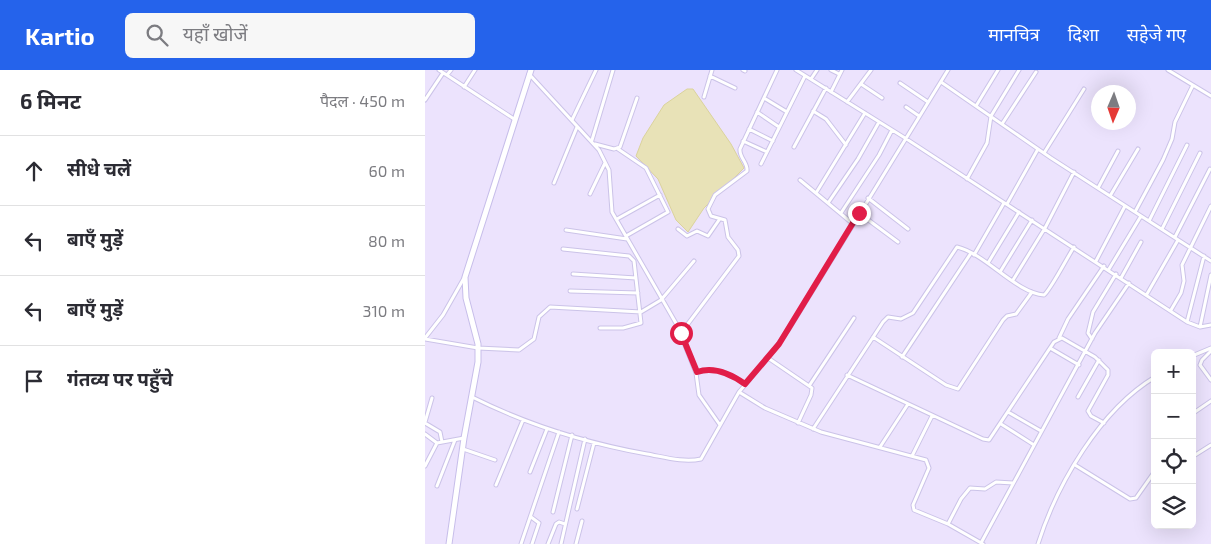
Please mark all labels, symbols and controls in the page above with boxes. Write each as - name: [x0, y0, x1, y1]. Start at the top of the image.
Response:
- search box: [125, 13, 475, 58]
- text: Kartio: [25, 21, 95, 50]
- icon: search: [143, 21, 171, 49]
- text: यहाँ खोजें: [183, 22, 248, 45]
- text: मानचित्र: [988, 23, 1040, 45]
- text: दिशा: [1068, 23, 1099, 45]
- text: सहेजे गए: [1127, 23, 1186, 45]
- north arrow: [1091, 85, 1136, 130]
- text: 6 मिनट: [20, 88, 81, 113]
- text: पैदल · 450 m: [320, 91, 405, 110]
- icon: ahead: [20, 157, 48, 185]
- text: सीधे चलें: [67, 157, 131, 180]
- text: 60 m: [369, 161, 405, 180]
- route end: [848, 202, 871, 225]
- icon: left: [20, 227, 48, 255]
- text: बाएँ मुड़ें: [67, 227, 123, 250]
- text: 80 m: [368, 231, 405, 250]
- icon: left: [20, 297, 48, 325]
- text: बाएँ मुड़ें: [67, 297, 123, 320]
- text: 310 m: [363, 301, 405, 320]
- route start: [670, 322, 693, 345]
- map controls: [1151, 349, 1196, 529]
- button: +: [1151, 349, 1196, 394]
- icon: arrive: [20, 367, 48, 395]
- text: गंतव्य पर पहुँचे: [67, 367, 173, 390]
- button: −: [1151, 394, 1196, 439]
- button: locate: [1151, 439, 1196, 484]
- button: layers: [1151, 484, 1196, 529]

